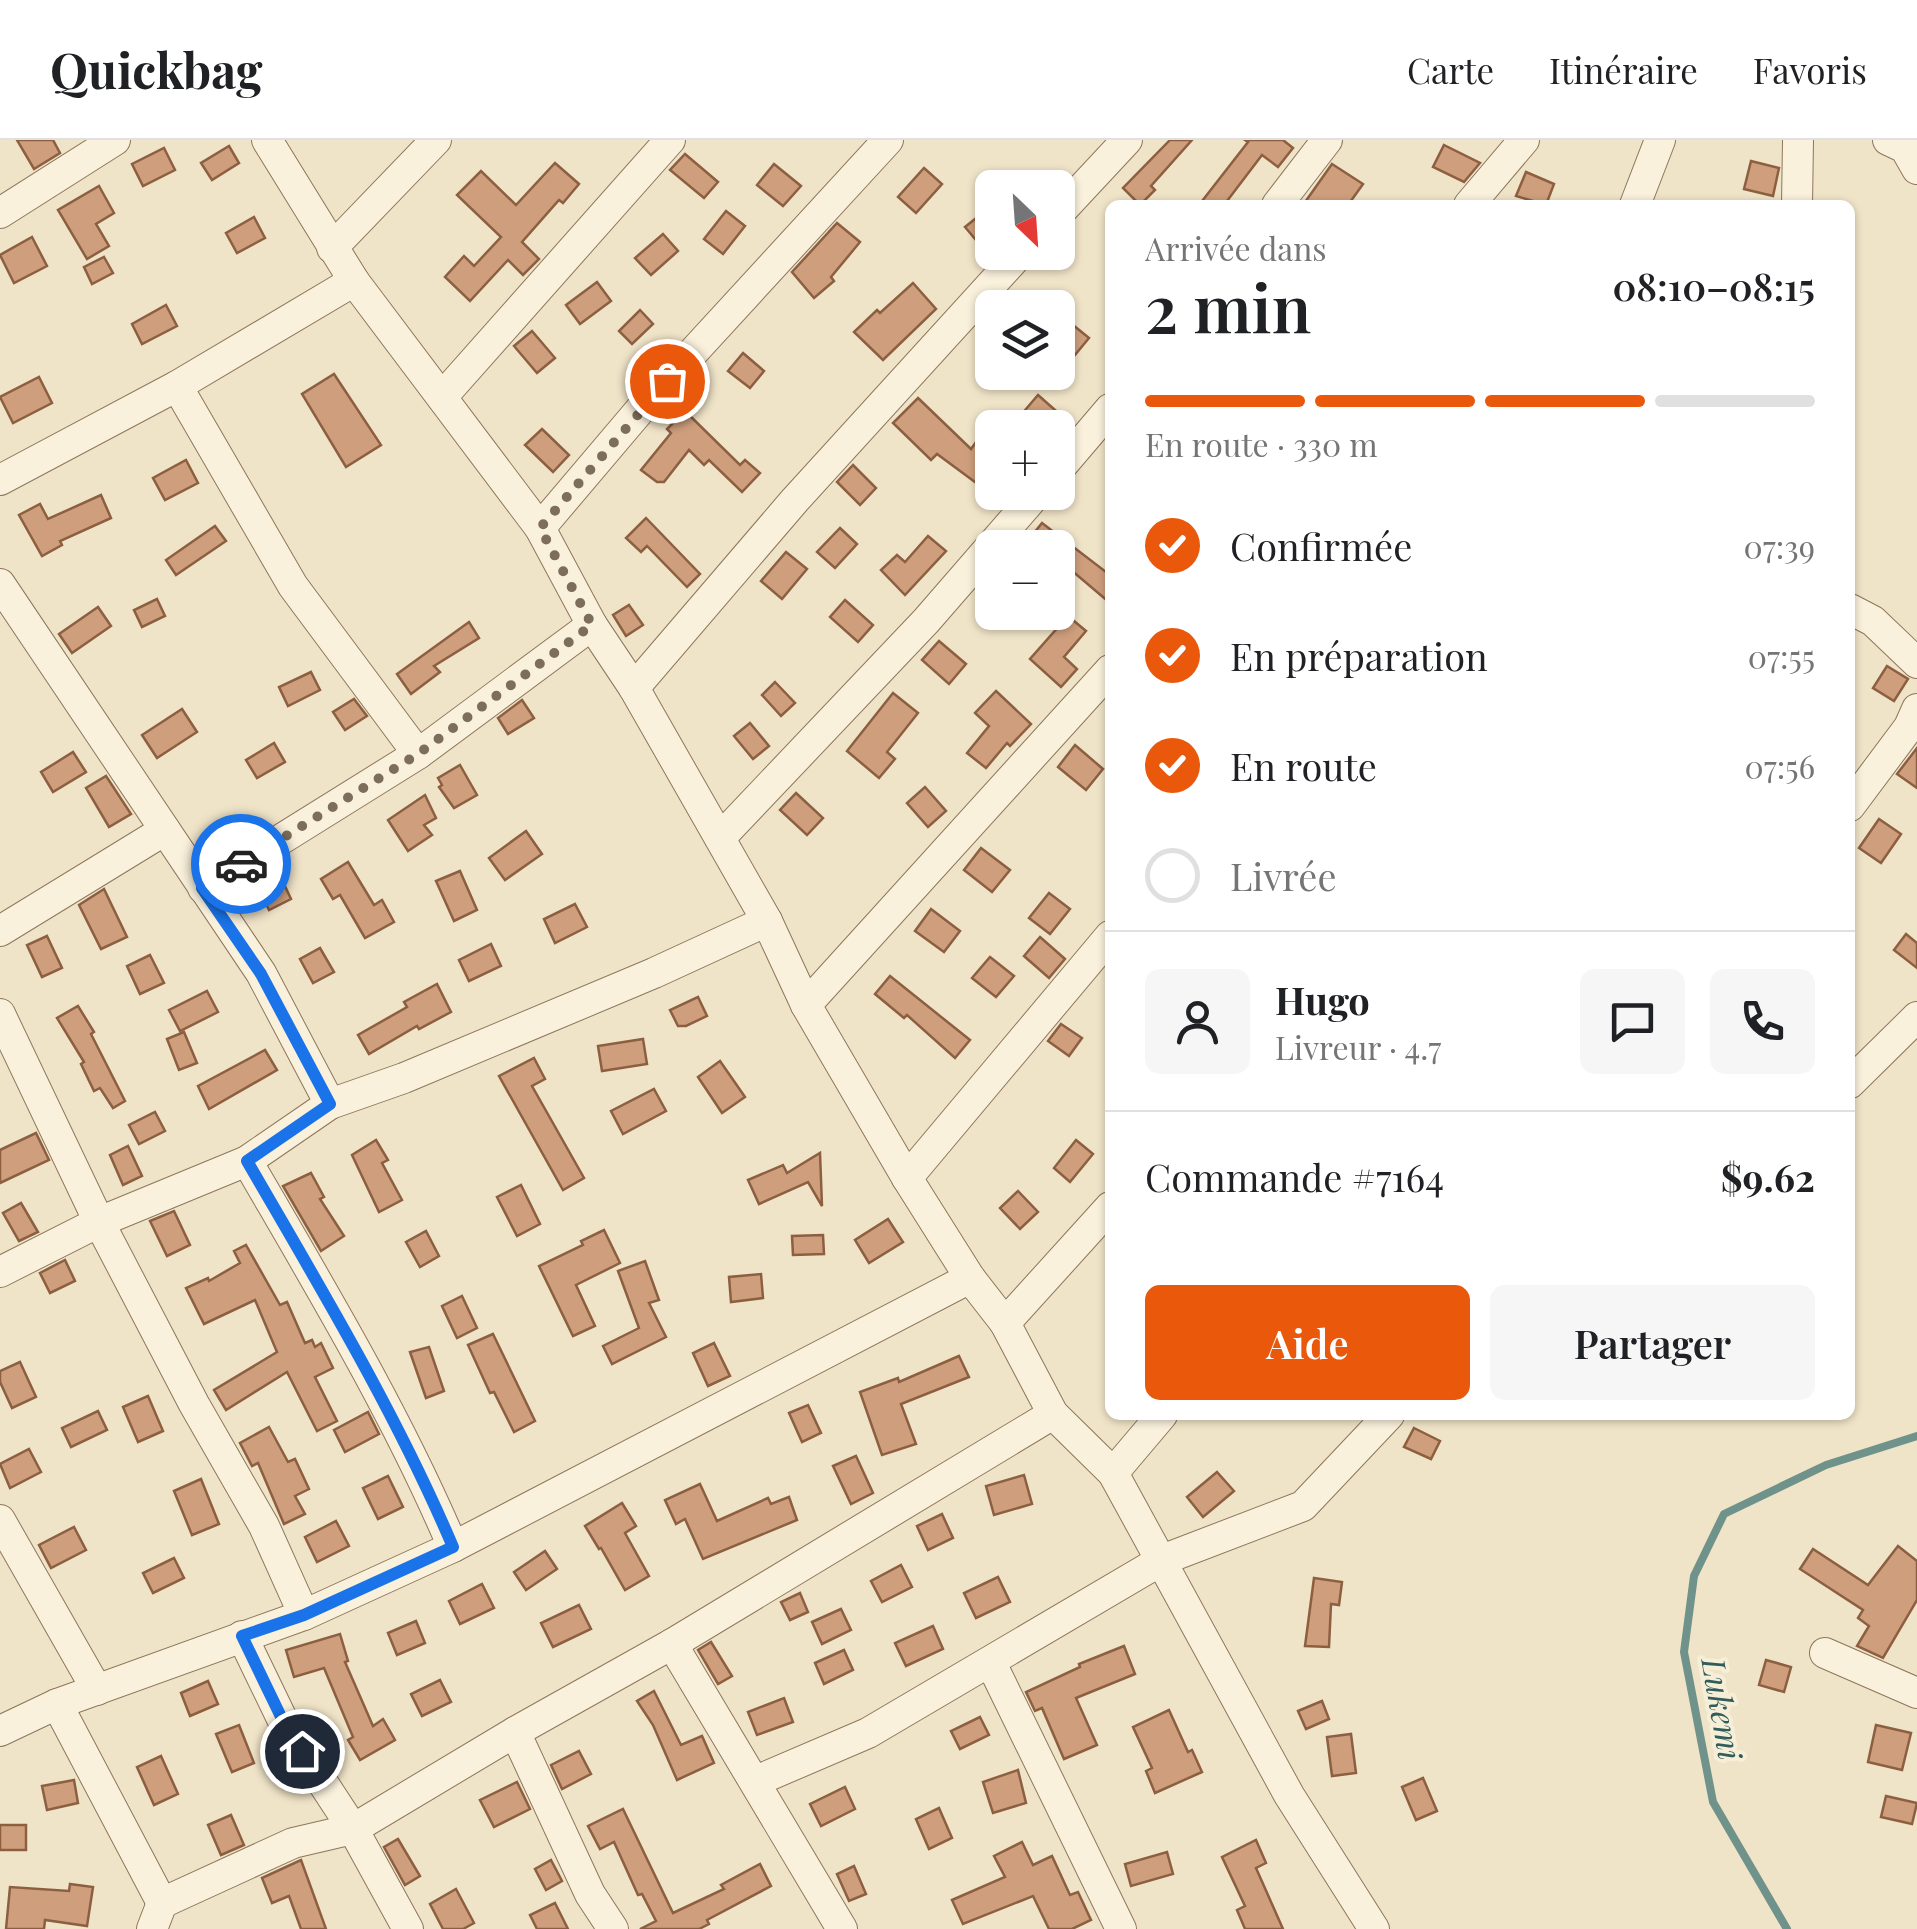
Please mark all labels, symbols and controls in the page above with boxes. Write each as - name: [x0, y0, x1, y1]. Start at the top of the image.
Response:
- text: Quickbag: [50, 37, 263, 101]
- text: Carte: [1407, 46, 1494, 93]
- text: Itinéraire: [1549, 46, 1698, 93]
- text: Favoris: [1753, 46, 1867, 93]
- north arrow: [975, 170, 1075, 270]
- map controls: [975, 170, 1075, 630]
- text: Arrivée dans: [1145, 226, 1327, 269]
- text: 08:10–08:15: [1612, 260, 1815, 311]
- text: 2 min: [1145, 263, 1311, 349]
- button: layers: [975, 290, 1075, 390]
- pin: [625, 339, 710, 424]
- icon: bag: [640, 354, 695, 409]
- button: +: [975, 410, 1075, 510]
- text: En route · 330 m: [1145, 422, 1378, 465]
- icon: check: [1145, 518, 1200, 573]
- text: Confirmée: [1230, 520, 1412, 571]
- text: 07:39: [1744, 524, 1815, 567]
- button: −: [975, 530, 1075, 630]
- icon: check: [1145, 628, 1200, 683]
- text: En préparation: [1230, 630, 1488, 681]
- text: 07:55: [1748, 634, 1815, 677]
- icon: check: [1145, 738, 1200, 793]
- text: En route: [1230, 740, 1377, 791]
- text: 07:56: [1744, 744, 1815, 787]
- courier: [191, 814, 291, 914]
- icon: car: [214, 837, 269, 892]
- text: Livrée: [1230, 850, 1337, 901]
- button: person: [1145, 969, 1250, 1074]
- button: chat: [1580, 969, 1685, 1074]
- button: phone: [1710, 969, 1815, 1074]
- text: Hugo: [1275, 974, 1370, 1025]
- text: Livreur · 4.7: [1275, 1025, 1441, 1068]
- text: Commande #7164: [1145, 1151, 1444, 1202]
- text: $9.62: [1721, 1151, 1815, 1202]
- button: Aide: [1145, 1285, 1470, 1400]
- button: Partager: [1490, 1285, 1815, 1400]
- water label: Lukemi: [1693, 1652, 1754, 1764]
- pin: [260, 1709, 345, 1794]
- icon: home: [275, 1724, 330, 1779]

